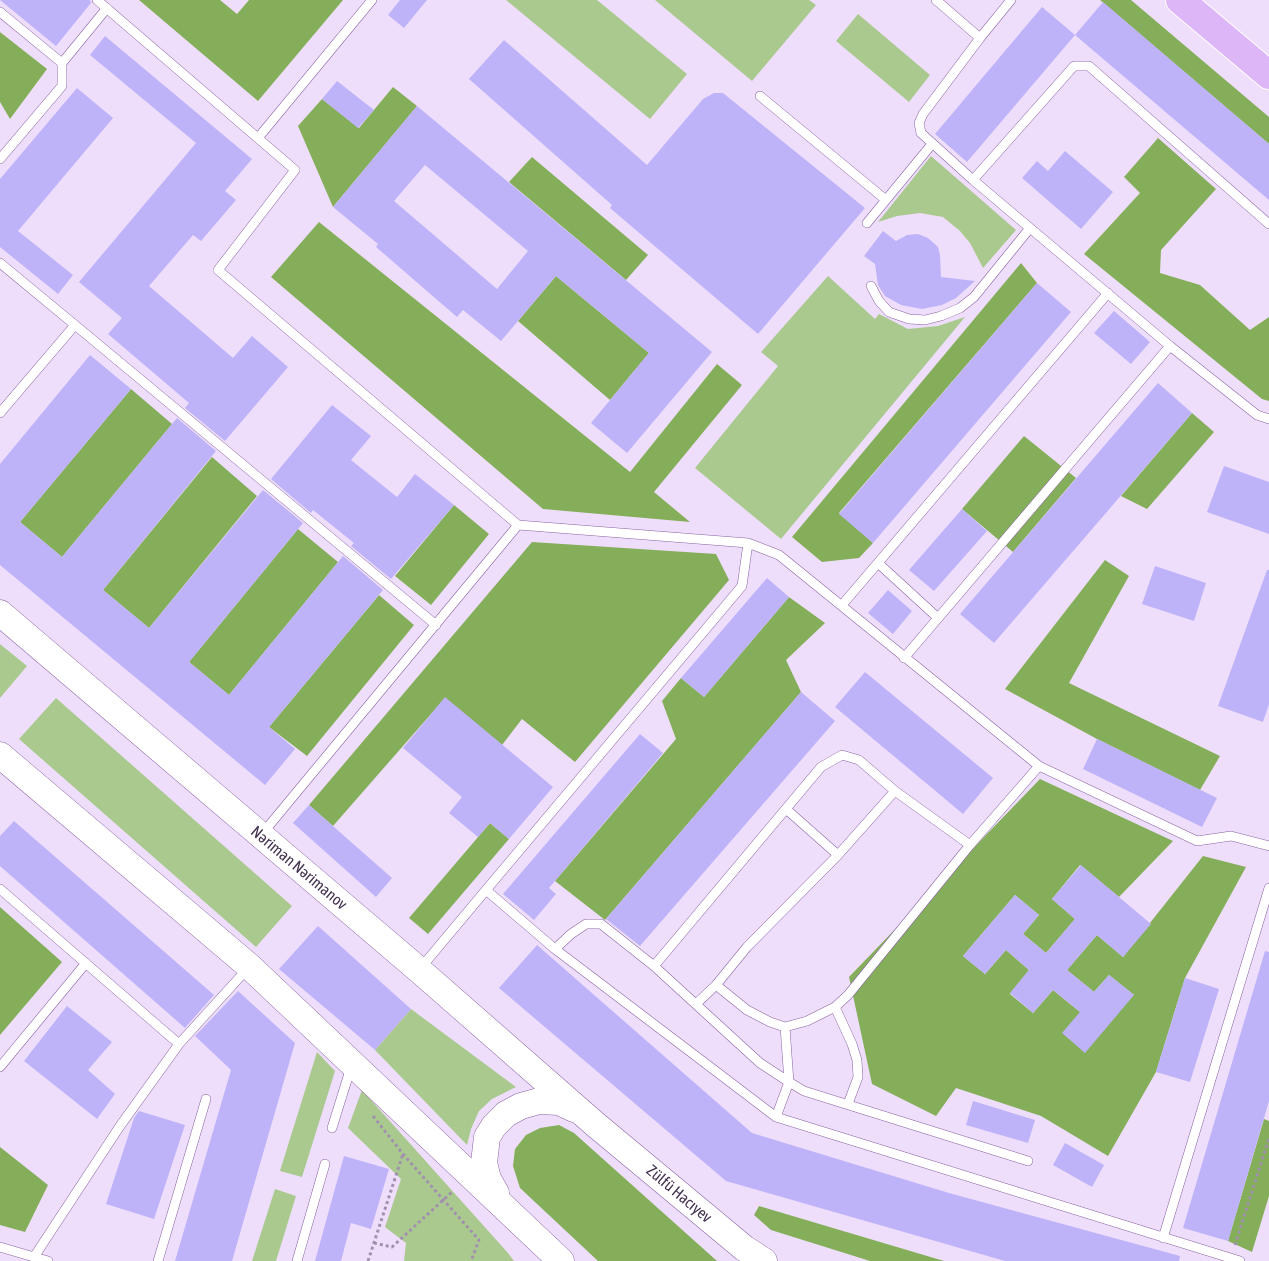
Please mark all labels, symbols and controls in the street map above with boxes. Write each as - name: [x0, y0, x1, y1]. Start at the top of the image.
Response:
- street label: Nəriman Nərimanov: [247, 822, 351, 914]
- street label: Zülfü Hacıyev: [642, 1161, 716, 1227]

